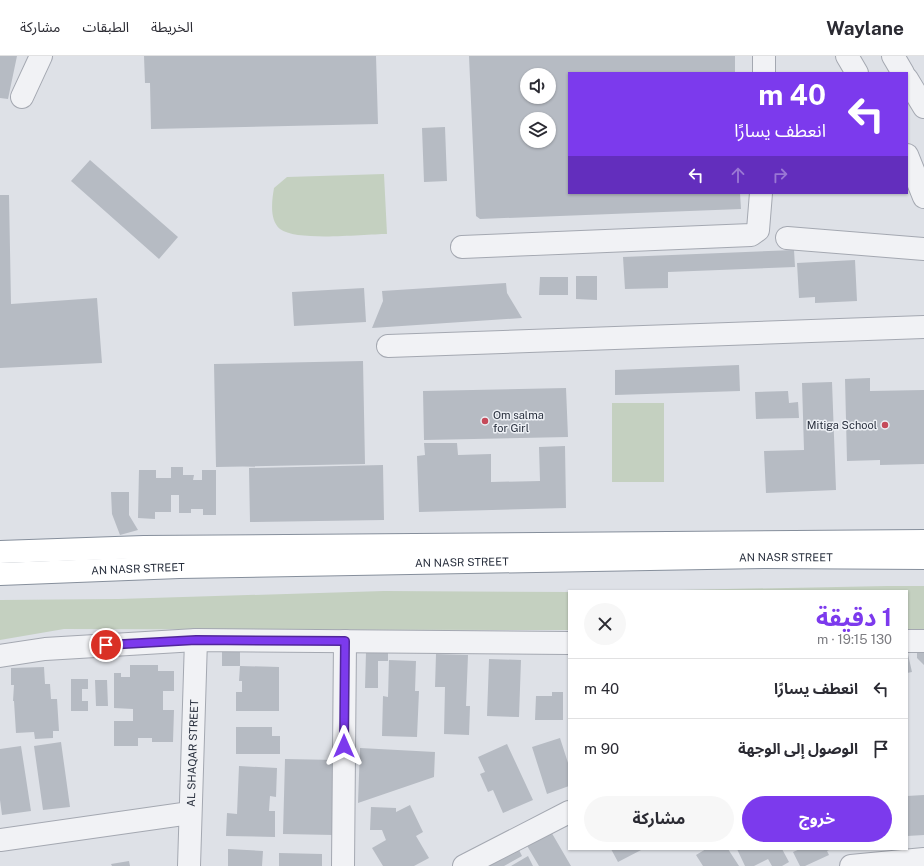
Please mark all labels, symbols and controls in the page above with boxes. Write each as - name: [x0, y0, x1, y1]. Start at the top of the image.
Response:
- text: Waylane: [826, 17, 904, 39]
- text: مشاركة: [20, 19, 60, 35]
- text: الطبقات: [82, 19, 129, 35]
- text: الخريطة: [151, 19, 193, 35]
- map controls: [520, 68, 556, 148]
- button: sound: [520, 68, 556, 104]
- text: 40 m: [758, 78, 826, 111]
- icon: left: [840, 88, 892, 140]
- button: layers: [520, 112, 556, 148]
- text: انعطف يسارًا: [734, 120, 826, 141]
- icon: left: [685, 164, 707, 186]
- icon: ahead: [727, 164, 749, 186]
- icon: right: [769, 164, 791, 186]
- place label: Om salma for Girl: [493, 409, 544, 434]
- marker: Om salma for Girl: [480, 416, 490, 426]
- place label: Mitiga School: [807, 419, 877, 431]
- marker: Mitiga School: [880, 420, 890, 430]
- street label: AN NASR STREET: [739, 551, 833, 563]
- street label: AN NASR STREET: [415, 555, 509, 569]
- street label: AN NASR STREET: [91, 561, 185, 576]
- button: close: [584, 603, 626, 645]
- text: 1 دقيقة: [816, 603, 892, 631]
- pin: [89, 628, 123, 662]
- text: 130 m · 19:15: [817, 632, 892, 647]
- icon: arrive: [95, 634, 117, 656]
- icon: left: [870, 678, 892, 700]
- text: 40 m: [584, 680, 619, 697]
- text: انعطف يسارًا: [774, 680, 858, 697]
- street label: AL SHAQAR STREET: [185, 699, 200, 807]
- position arrow: [323, 725, 365, 767]
- icon: arrive: [870, 738, 892, 760]
- text: 90 m: [584, 740, 619, 757]
- text: الوصول إلى الوجهة: [738, 740, 858, 757]
- button: مشاركة: [584, 796, 734, 842]
- button: خروج: [742, 796, 892, 842]

